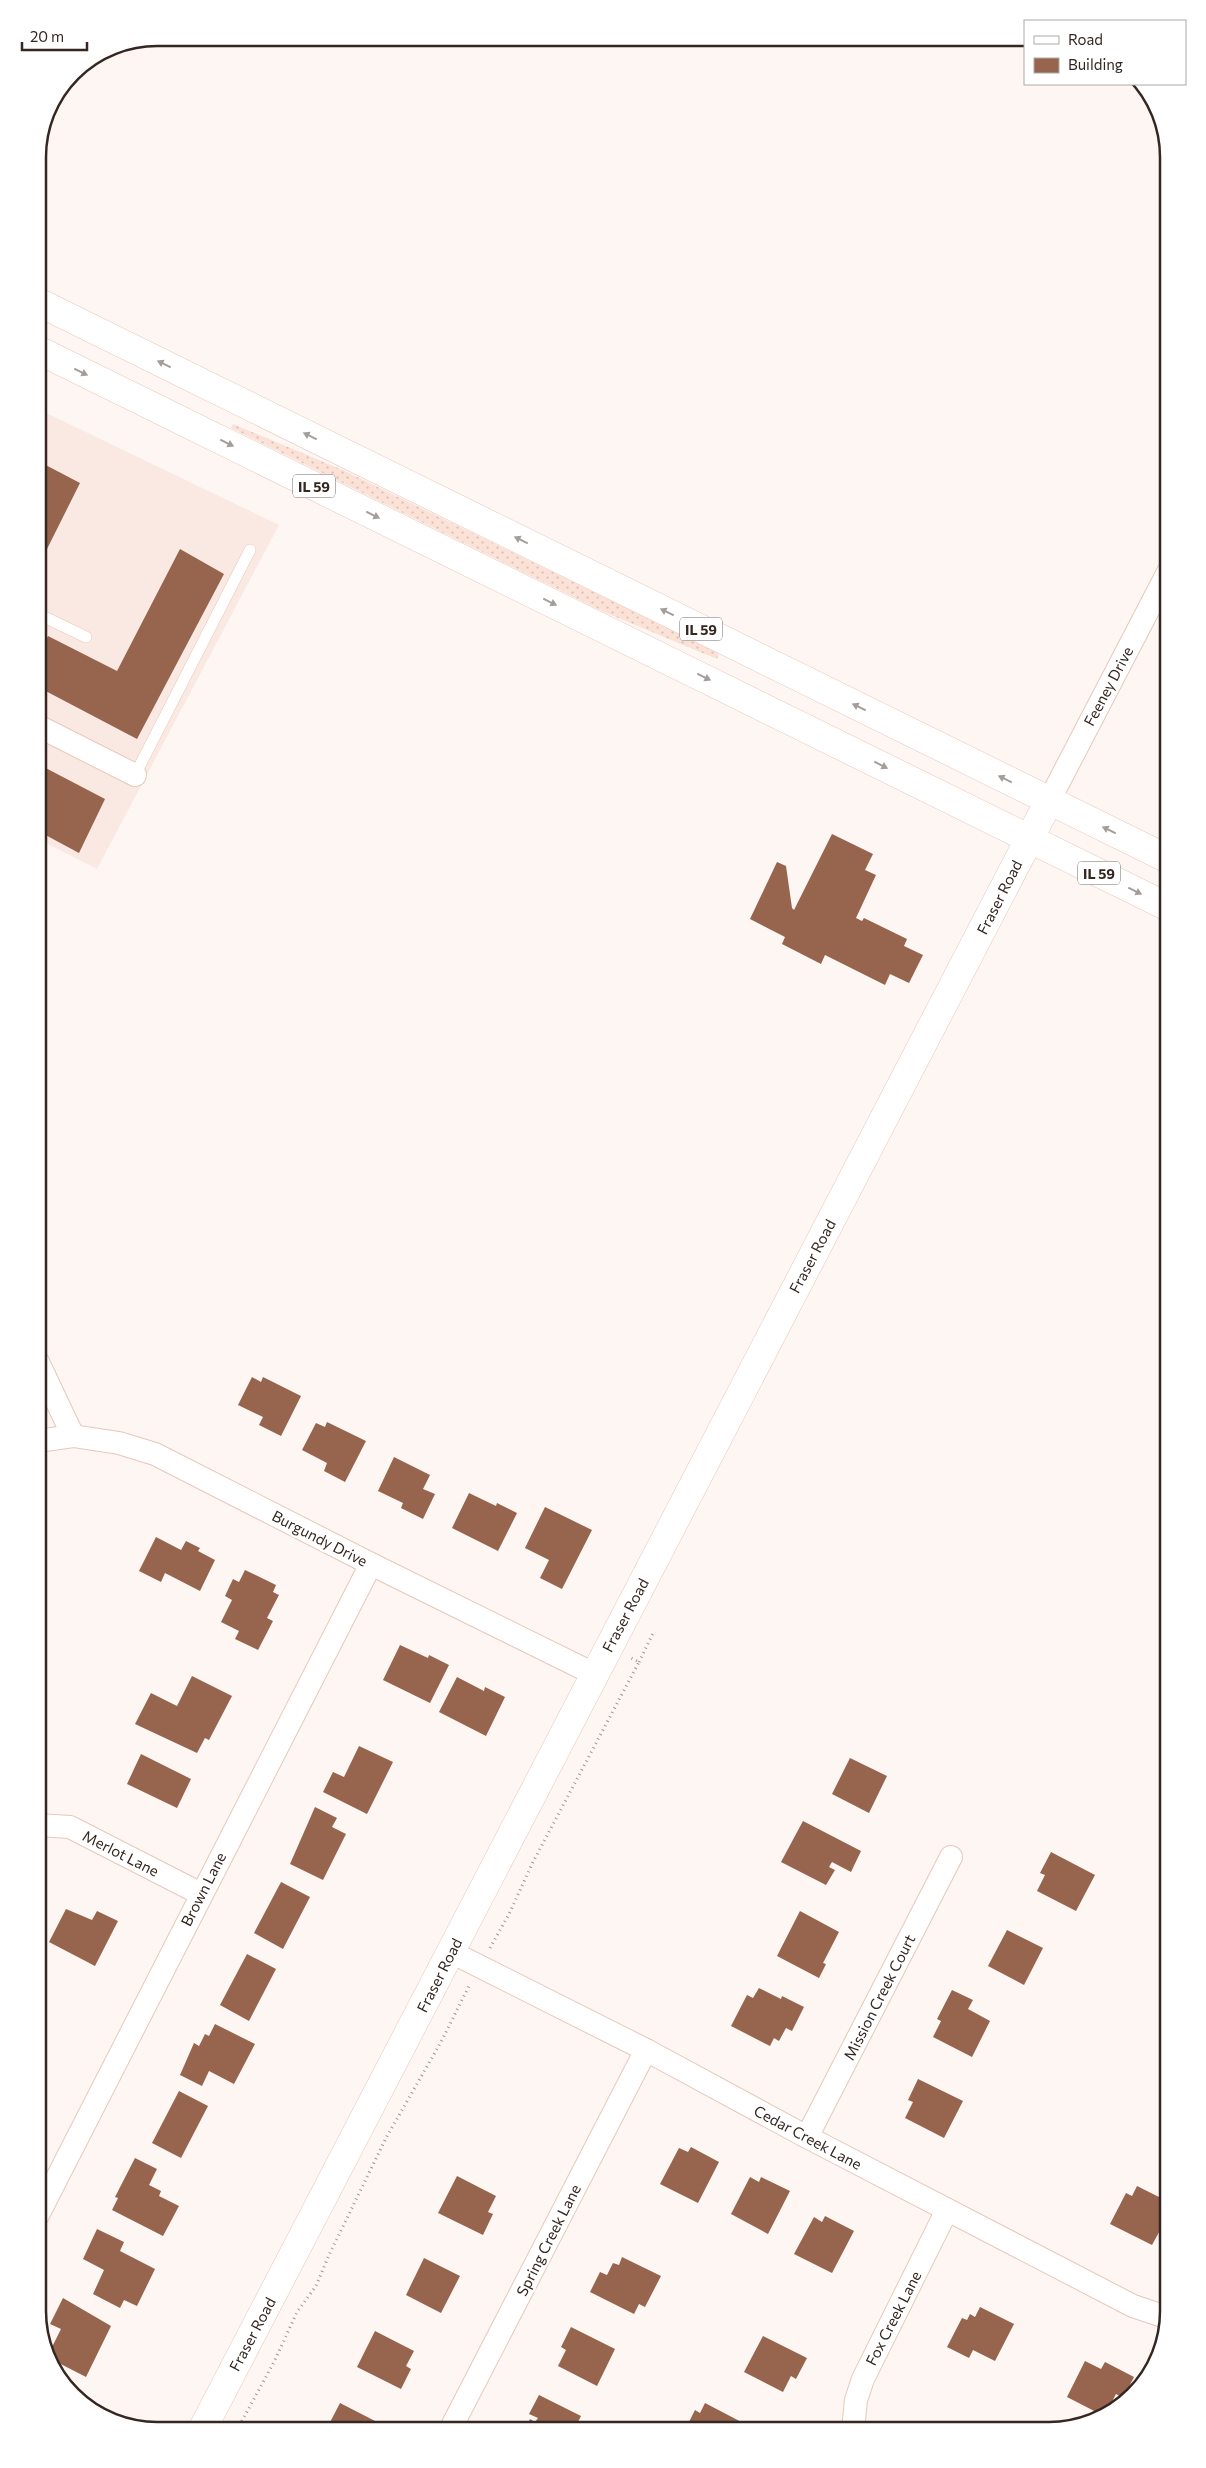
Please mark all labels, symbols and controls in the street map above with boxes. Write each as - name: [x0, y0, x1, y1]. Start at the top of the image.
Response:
- scale bar: [22, 20, 88, 52]
- legend: [1024, 20, 1186, 85]
- text: 20 m: [30, 27, 64, 45]
- text: Road: [1068, 30, 1103, 48]
- text: Building: [1068, 55, 1123, 73]
- one-way arrow: [157, 360, 171, 368]
- one-way arrow: [74, 367, 89, 376]
- one-way arrow: [303, 432, 317, 440]
- one-way arrow: [220, 439, 234, 447]
- road number: IL 59: [293, 474, 335, 498]
- one-way arrow: [366, 511, 380, 519]
- one-way arrow: [514, 536, 528, 544]
- one-way arrow: [543, 598, 557, 606]
- one-way arrow: [659, 608, 674, 616]
- road number: IL 59: [680, 618, 722, 640]
- street label: Feeney Drive: [1080, 643, 1136, 729]
- one-way arrow: [697, 673, 712, 681]
- one-way arrow: [852, 703, 866, 711]
- one-way arrow: [874, 761, 888, 769]
- one-way arrow: [998, 775, 1012, 783]
- one-way arrow: [1102, 826, 1116, 834]
- street label: Fraser Road: [973, 857, 1025, 937]
- road number: IL 59: [1078, 861, 1120, 884]
- one-way arrow: [1128, 887, 1143, 895]
- street label: Fraser Road: [785, 1216, 839, 1296]
- street label: Burgundy Drive: [269, 1506, 371, 1570]
- street label: Fraser Road: [598, 1575, 652, 1655]
- street label: Merlot Lane: [80, 1826, 162, 1880]
- street label: Brown Lane: [177, 1849, 229, 1929]
- street label: Mission Creek Court: [839, 1931, 919, 2063]
- street label: Fraser Road: [413, 1935, 465, 2015]
- street label: Cedar Creek Lane: [751, 2101, 865, 2173]
- street label: Spring Creek Lane: [512, 2181, 584, 2299]
- street label: Fox Creek Lane: [861, 2268, 925, 2368]
- street label: Fraser Road: [225, 2294, 279, 2374]

